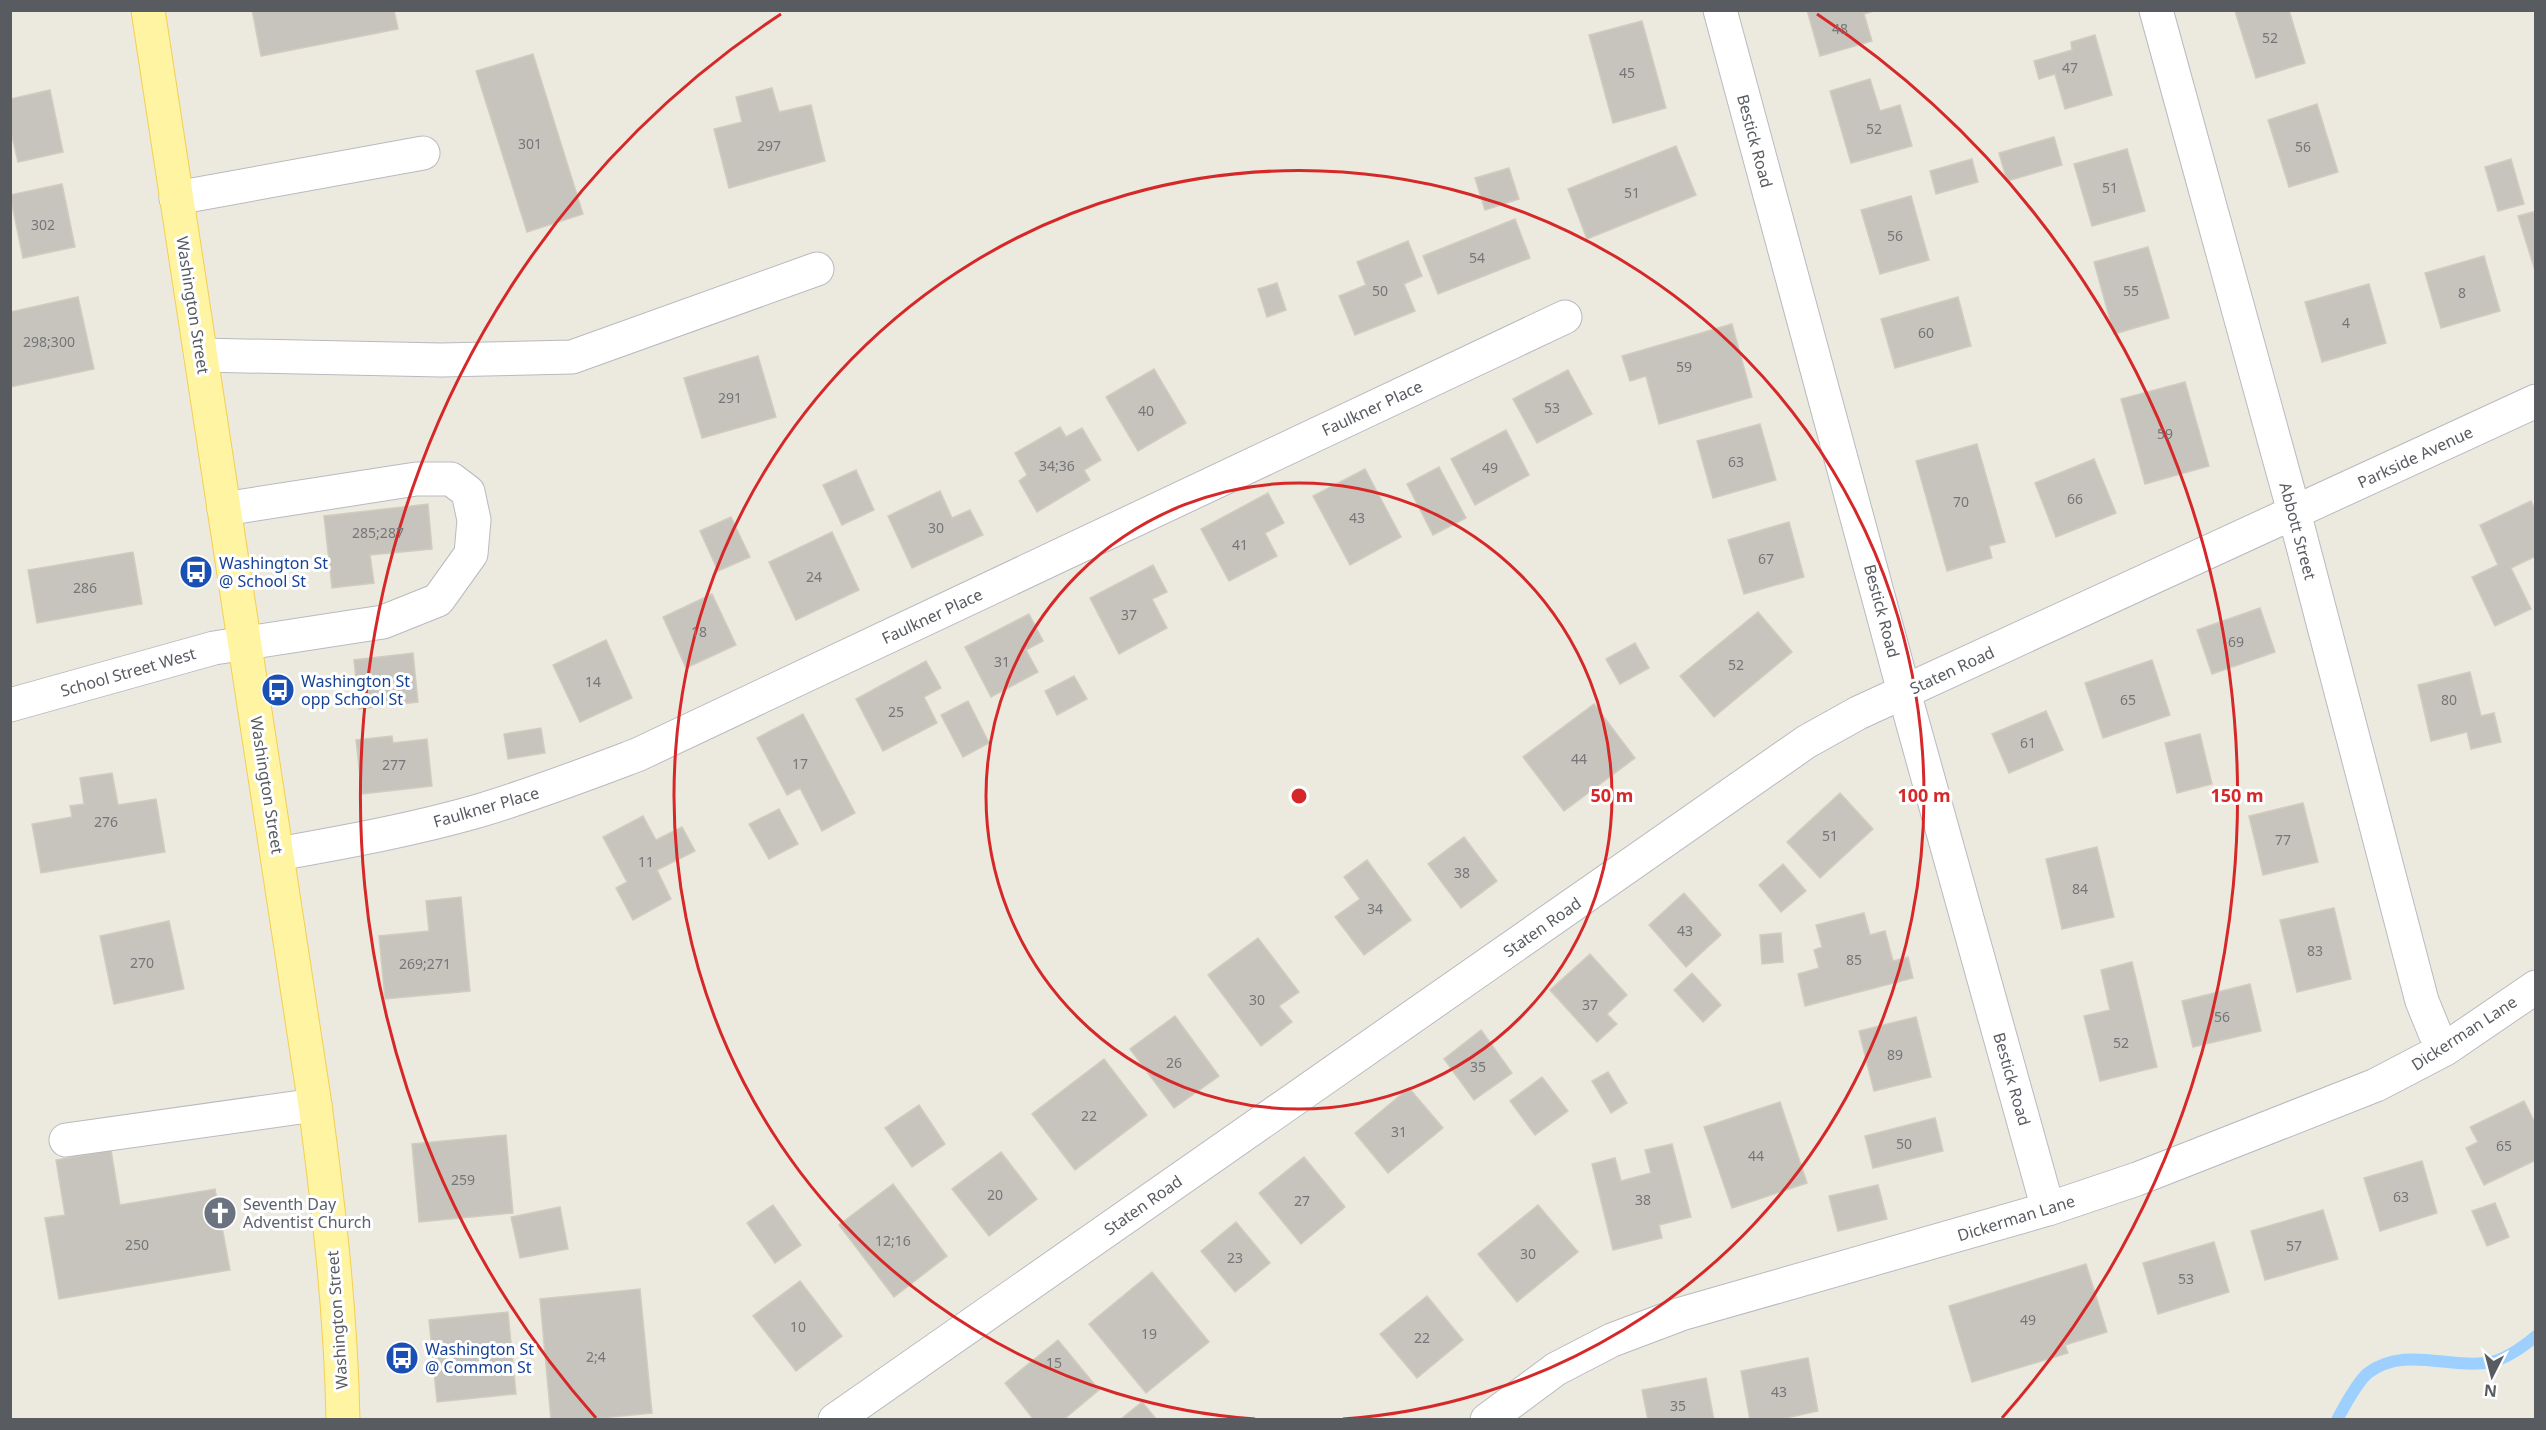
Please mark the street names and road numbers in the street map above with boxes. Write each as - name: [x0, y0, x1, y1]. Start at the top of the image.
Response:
- street label: Bestick Road: [1732, 92, 1778, 190]
- street label: Washington Street: [171, 235, 215, 376]
- street label: Faulkner Place: [1318, 375, 1426, 441]
- street label: Parkside Avenue: [2354, 421, 2476, 493]
- street label: Abbott Street: [2274, 480, 2322, 582]
- street label: Bestick Road: [1859, 562, 1905, 660]
- street label: Faulkner Place: [878, 583, 986, 649]
- street label: Staten Road: [1906, 641, 1998, 699]
- street label: School Street West: [58, 642, 198, 702]
- street label: Washington Street: [245, 715, 289, 856]
- street label: Faulkner Place: [431, 781, 541, 833]
- street label: Staten Road: [1498, 892, 1586, 962]
- street label: Dickerman Lane: [2407, 991, 2521, 1075]
- street label: Bestick Road: [1988, 1030, 2036, 1128]
- street label: Staten Road: [1099, 1170, 1187, 1240]
- street label: Dickerman Lane: [1954, 1190, 2078, 1246]
- street label: Washington Street: [321, 1250, 353, 1390]

